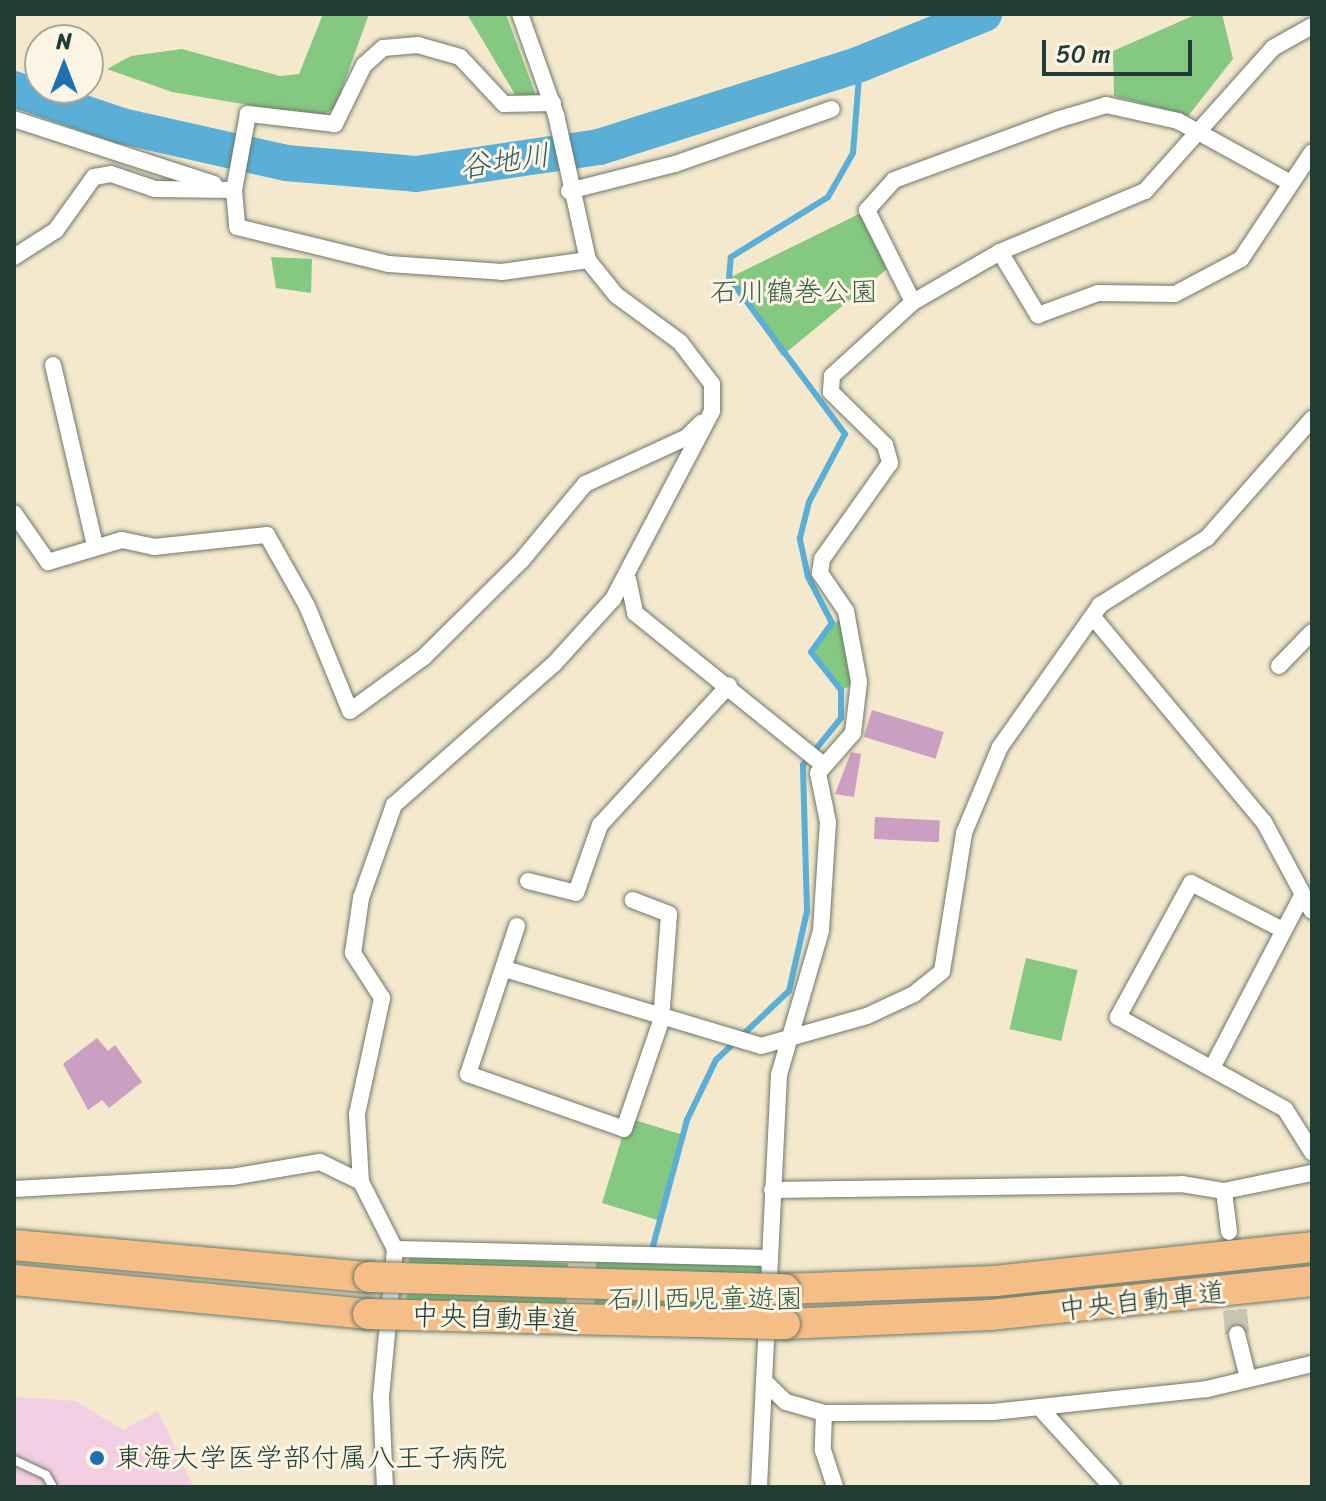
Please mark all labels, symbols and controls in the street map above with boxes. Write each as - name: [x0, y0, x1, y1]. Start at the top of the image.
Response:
- text: N: [56, 22, 72, 61]
- north arrow: [24, 24, 104, 104]
- scale bar: [1046, 24, 1196, 74]
- text: 50 m: [1056, 33, 1111, 75]
- water label: 谷地川: [458, 137, 552, 185]
- park label: 石川鶴巻公園: [710, 275, 878, 309]
- street label: 中央自動車道: [1057, 1276, 1227, 1326]
- park label: 石川西児童遊園: [607, 1282, 803, 1316]
- street label: 中央自動車道: [410, 1298, 580, 1338]
- place label: 東海大学医学部付属八王子病院: [115, 1441, 507, 1475]
- marker: 東海大学医学部付属八王子病院: [86, 1447, 108, 1469]

